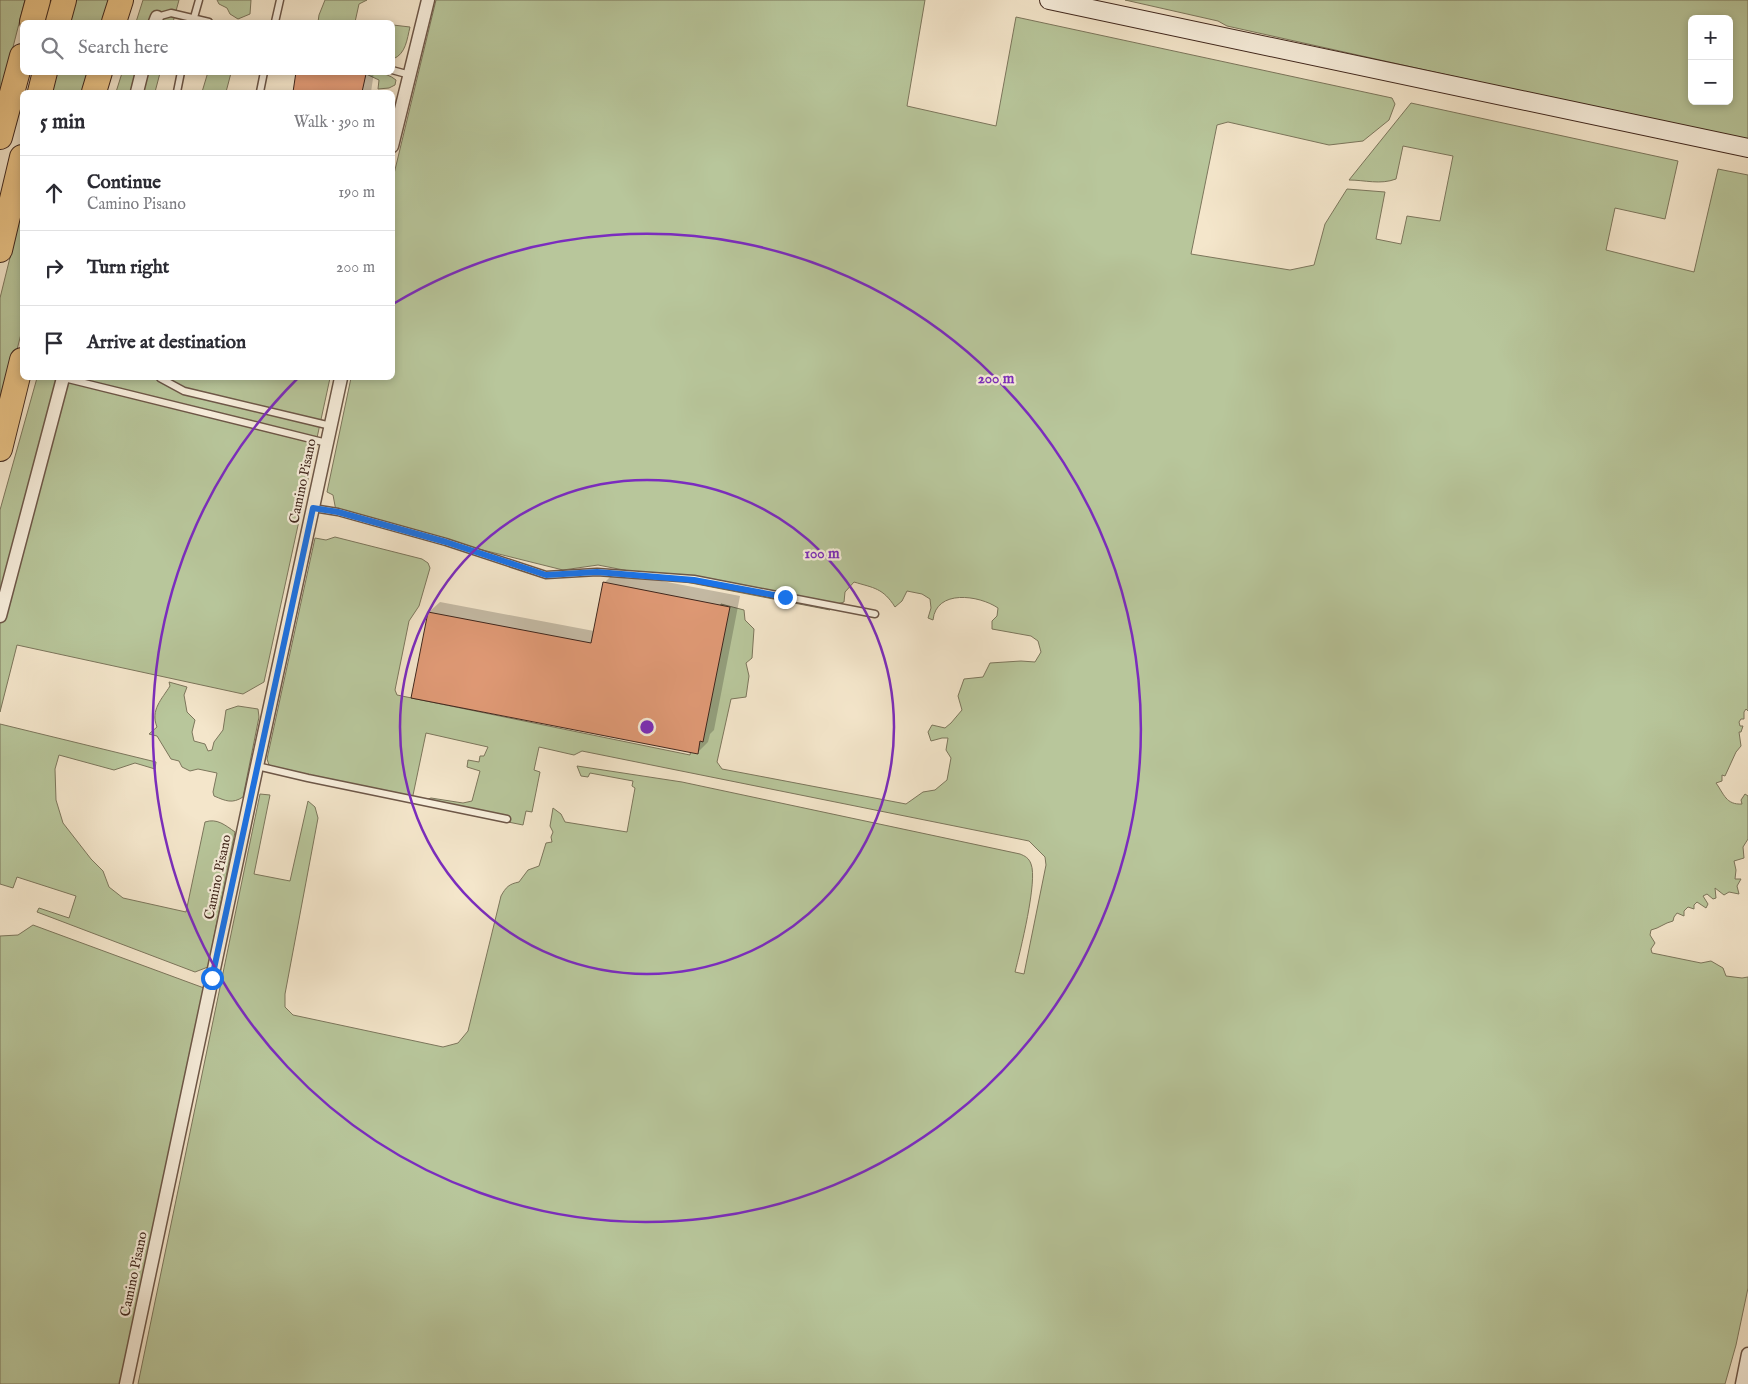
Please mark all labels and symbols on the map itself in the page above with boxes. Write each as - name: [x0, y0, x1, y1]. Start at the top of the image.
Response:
- text: 200 m: [978, 369, 1015, 388]
- street label: Camino Pisano: [285, 436, 321, 525]
- text: 100 m: [804, 544, 840, 563]
- route end: [774, 586, 797, 609]
- centre of rings: [638, 718, 656, 736]
- street label: Camino Pisano: [200, 832, 236, 921]
- route start: [201, 967, 224, 990]
- street label: Camino Pisano: [116, 1229, 152, 1318]

